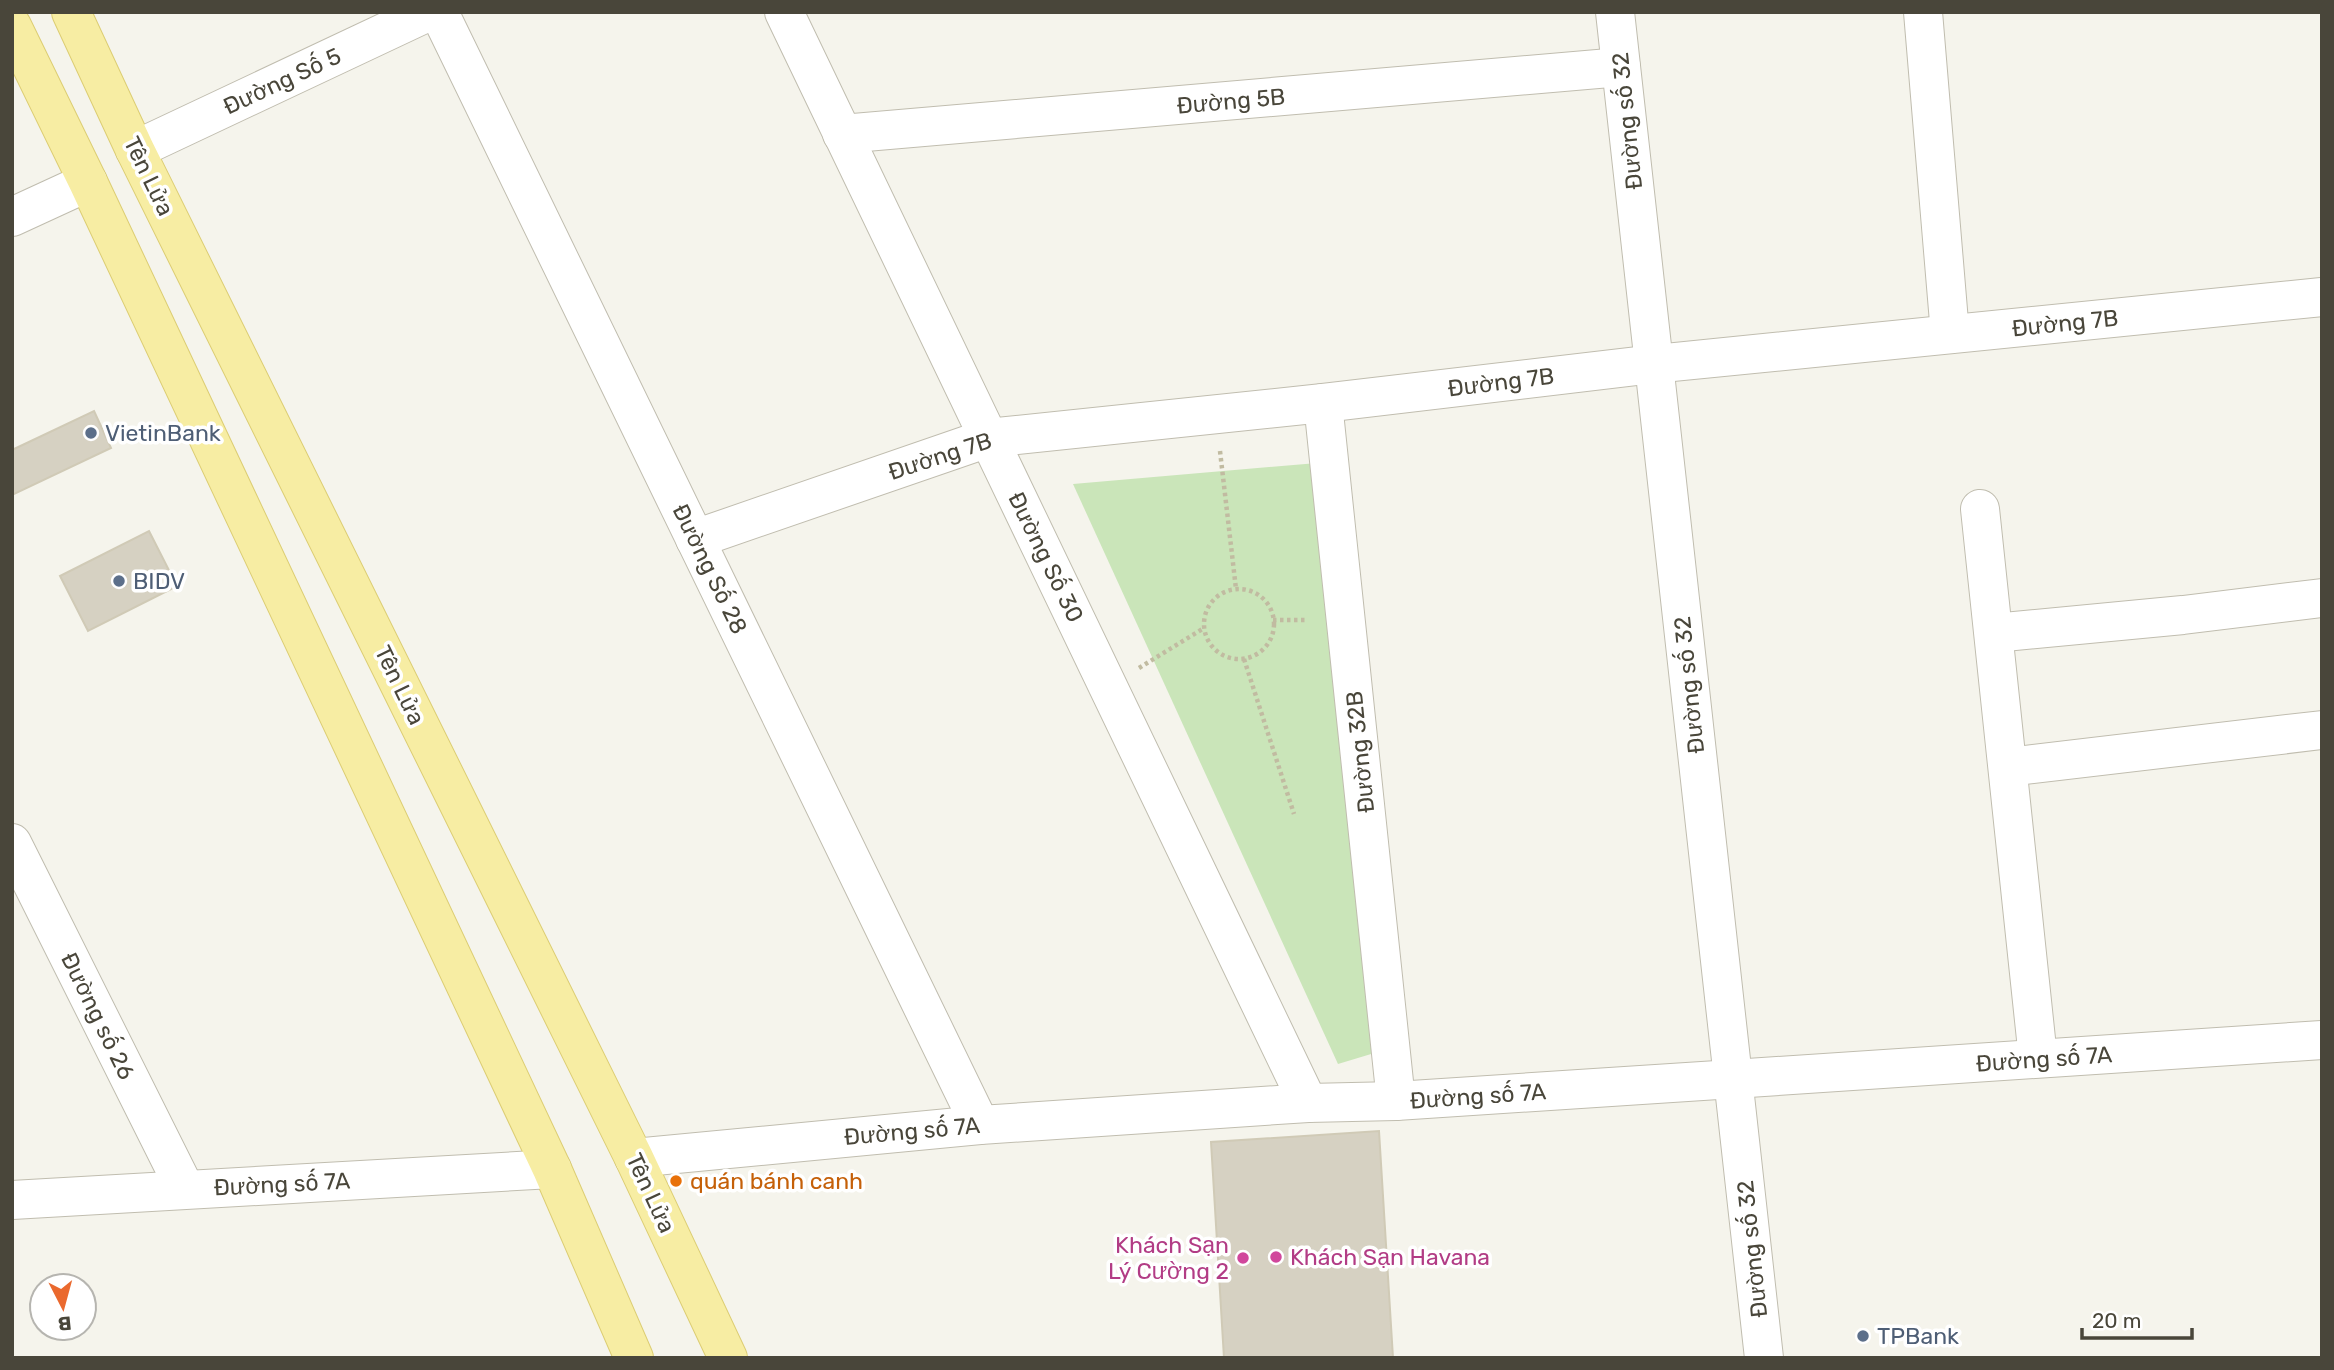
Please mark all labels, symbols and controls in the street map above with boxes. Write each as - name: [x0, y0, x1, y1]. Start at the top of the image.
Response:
- street label: Đường Số 5: [219, 42, 345, 120]
- street label: Đường số 32: [1606, 51, 1648, 191]
- street label: Đường 5B: [1176, 82, 1286, 120]
- street label: Tên Lửa: [118, 132, 180, 220]
- street label: Đường 7B: [2010, 303, 2120, 343]
- street label: Đường 7B: [1446, 362, 1556, 402]
- place label: VietinBank: [105, 419, 221, 447]
- marker: VietinBank: [83, 425, 99, 441]
- street label: Đường 7B: [885, 426, 995, 486]
- street label: Đường Số 30: [1002, 487, 1090, 627]
- street label: Đường Số 28: [666, 499, 754, 639]
- place label: BIDV: [133, 567, 185, 595]
- marker: BIDV: [111, 573, 127, 589]
- street label: Đường số 32: [1668, 615, 1710, 755]
- street label: Tên Lửa: [369, 641, 431, 729]
- street label: Đường 32B: [1340, 690, 1380, 814]
- street label: Đường số 26: [55, 948, 141, 1084]
- street label: Đường số 7A: [1975, 1040, 2113, 1078]
- street label: Đường số 7A: [1409, 1077, 1547, 1115]
- street label: Đường số 7A: [843, 1111, 981, 1151]
- street label: Tên Lửa: [620, 1149, 682, 1237]
- street label: Đường số 7A: [213, 1166, 351, 1202]
- place label: quán bánh canh: [690, 1167, 863, 1195]
- marker: quán bánh canh: [668, 1173, 684, 1189]
- street label: Đường số 32: [1731, 1179, 1773, 1319]
- place label: Khách Sạn Lý Cường 2: [1108, 1231, 1229, 1285]
- place label: Khách Sạn Havana: [1290, 1243, 1490, 1271]
- marker: Khách Sạn Havana: [1268, 1249, 1284, 1265]
- marker: Khách Sạn Lý Cường 2: [1235, 1250, 1251, 1266]
- north arrow: [28, 1272, 98, 1342]
- scale bar: [2082, 1296, 2192, 1340]
- text: 20 m: [2092, 1308, 2141, 1333]
- text: B: [57, 1311, 73, 1336]
- place label: TPBank: [1877, 1322, 1959, 1350]
- marker: TPBank: [1855, 1328, 1871, 1344]

